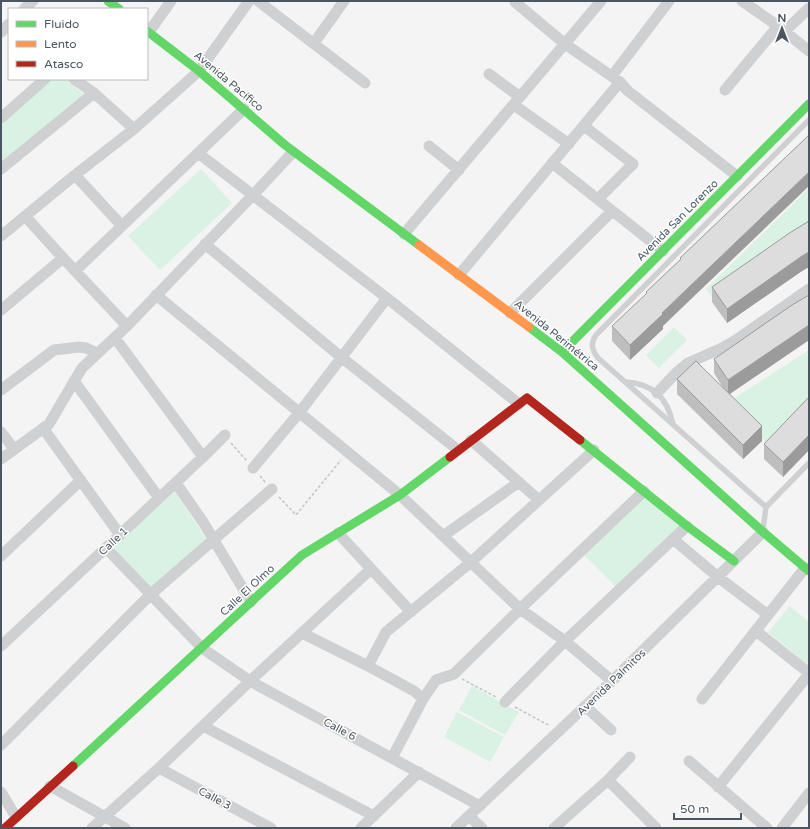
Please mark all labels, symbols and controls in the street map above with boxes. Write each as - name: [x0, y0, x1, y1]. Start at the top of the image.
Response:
- legend: [8, 8, 148, 80]
- north arrow: [762, 8, 802, 48]
- text: N: [778, 12, 786, 25]
- text: Fluido: [44, 17, 79, 31]
- text: Lento: [44, 37, 77, 51]
- street label: Avenida Pacífico: [191, 49, 266, 114]
- text: Atasco: [44, 57, 83, 71]
- street label: Avenida San Lorenzo: [634, 177, 721, 264]
- street label: Avenida Perimétrica: [512, 297, 602, 374]
- street label: Calle 1: [96, 525, 131, 558]
- street label: Calle El Olmo: [218, 562, 277, 619]
- street label: Avenida Palmitos: [574, 646, 648, 718]
- street label: Calle 6: [321, 715, 358, 744]
- street label: Calle 3: [196, 784, 233, 813]
- scale bar: [674, 795, 741, 821]
- text: 50 m: [680, 802, 709, 816]

